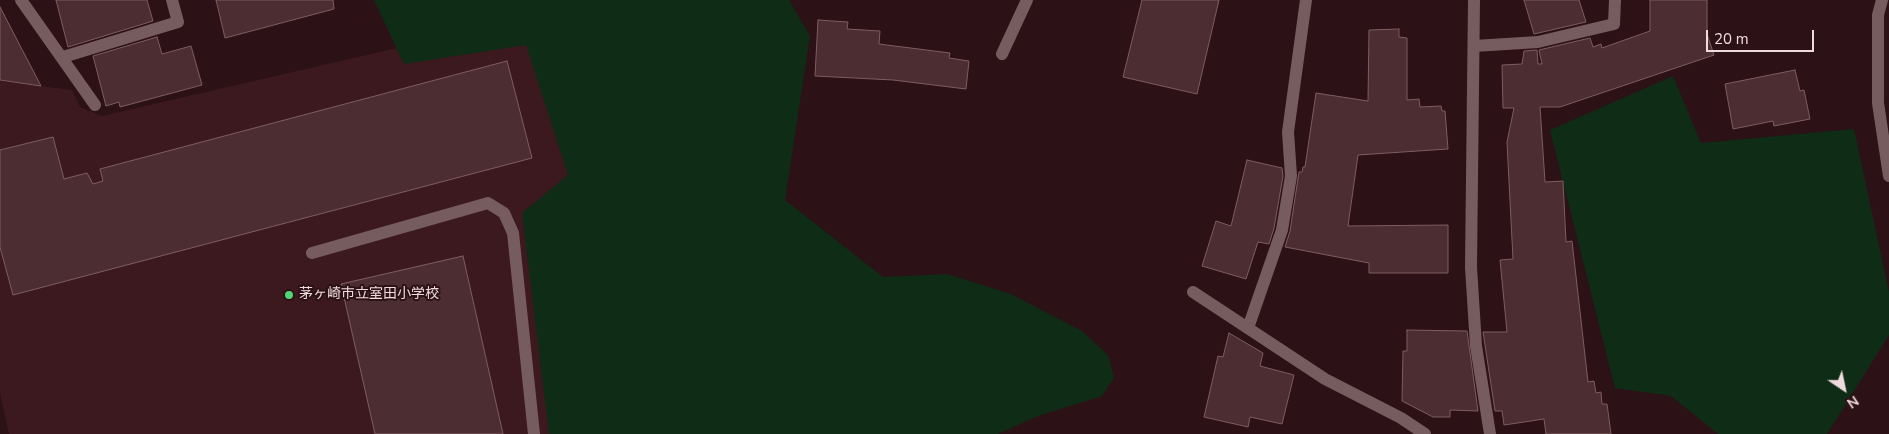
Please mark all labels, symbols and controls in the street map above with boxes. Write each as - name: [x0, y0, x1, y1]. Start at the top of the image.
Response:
- scale bar: [1709, 20, 1816, 52]
- text: 20 m: [1714, 29, 1749, 49]
- place label: 茅ヶ崎市立室田小学校: [299, 287, 439, 303]
- marker: 茅ヶ崎市立室田小学校: [283, 289, 295, 301]
- north arrow: [1819, 364, 1869, 414]
- text: N: [1843, 391, 1862, 413]

